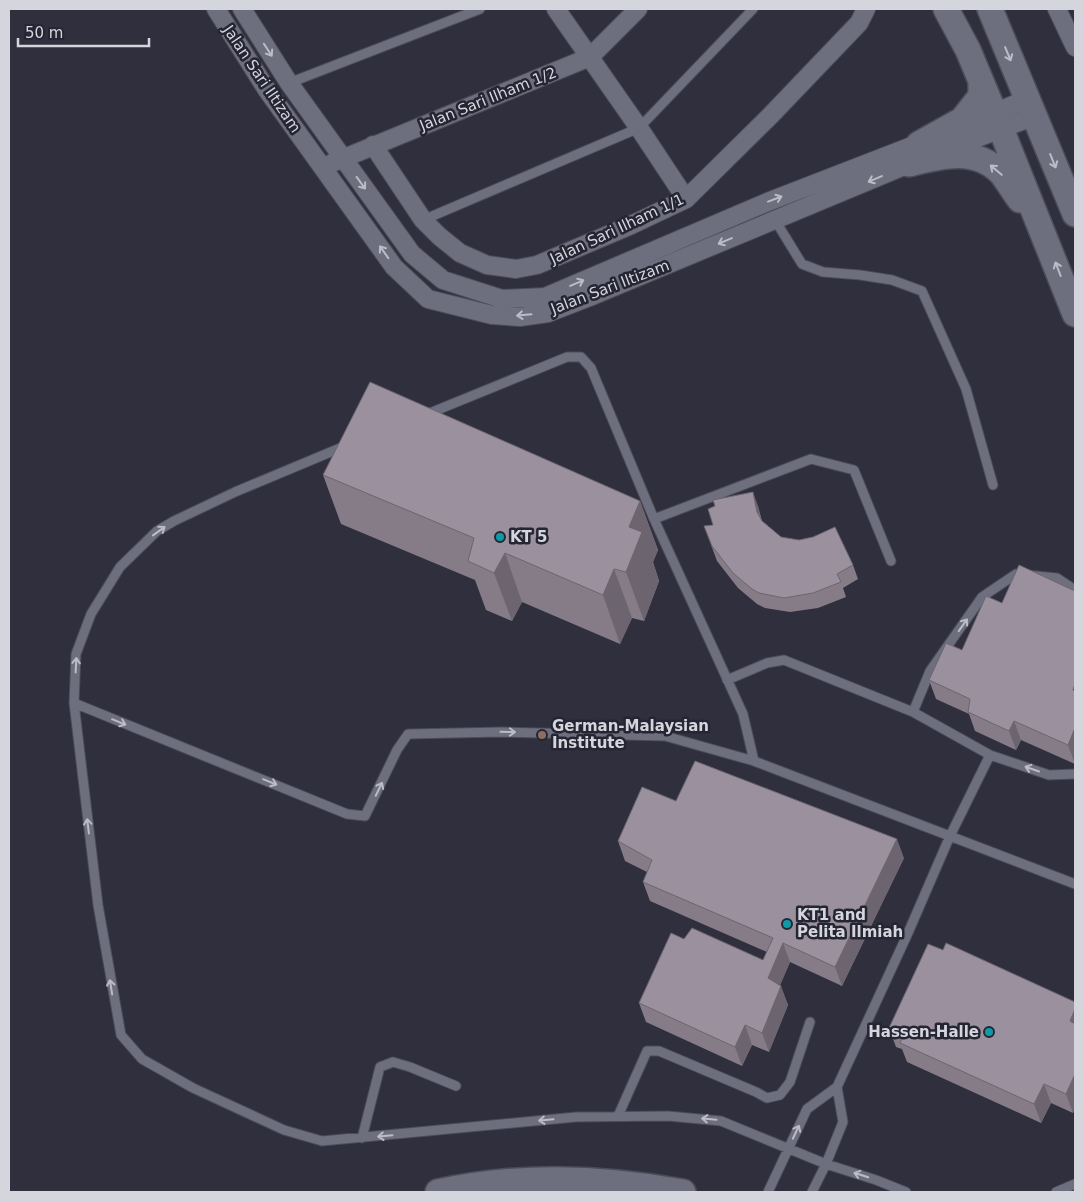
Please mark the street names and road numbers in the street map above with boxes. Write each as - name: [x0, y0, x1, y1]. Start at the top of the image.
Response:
- street label: Jalan Sari Iltizam: [219, 21, 305, 136]
- street label: Jalan Sari Ilham 1/2: [416, 63, 559, 135]
- street label: Jalan Sari Ilham 1/1: [546, 190, 687, 268]
- street label: Jalan Sari Iltizam: [547, 256, 672, 318]

